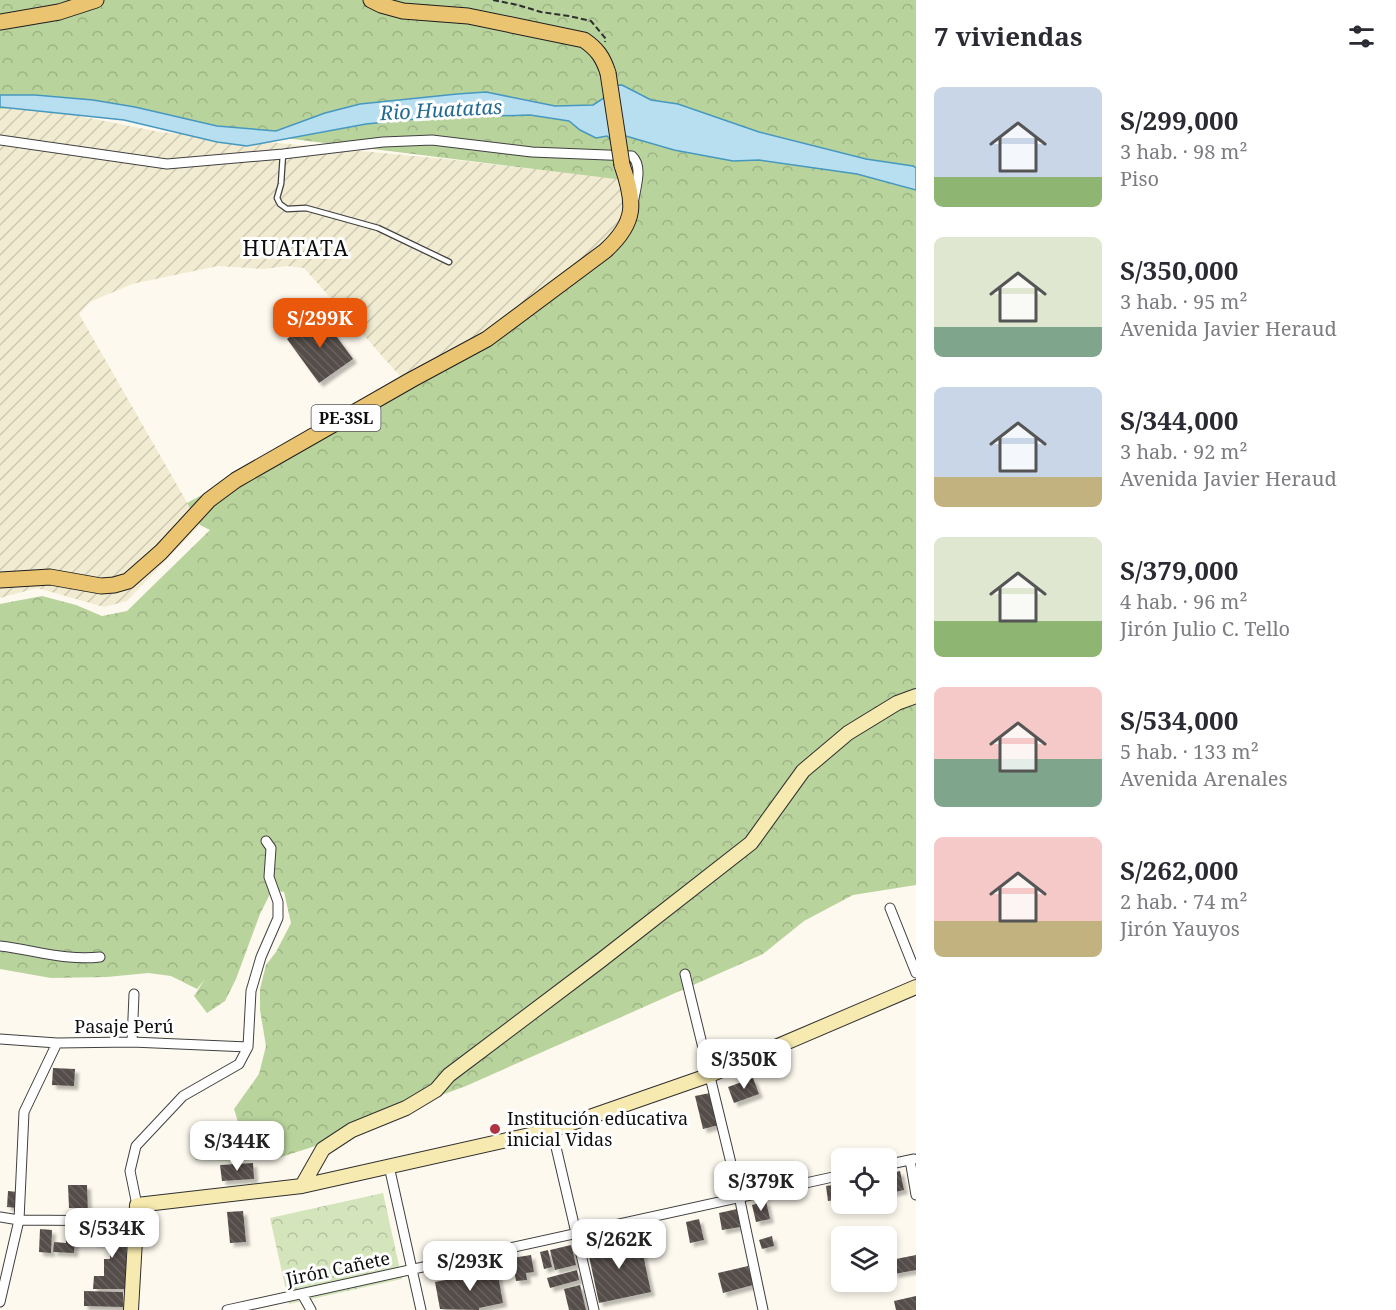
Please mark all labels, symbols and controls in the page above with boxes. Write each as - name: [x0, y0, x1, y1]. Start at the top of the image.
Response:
- text: 7 viviendas: [934, 18, 1082, 54]
- icon: filters: [1345, 20, 1378, 53]
- water label: Rio Huatatas: [378, 93, 503, 126]
- text: S/299,000: [1120, 102, 1238, 138]
- icon: home: [982, 111, 1054, 183]
- text: 3 hab. · 98 m²: [1120, 138, 1247, 165]
- text: Piso: [1120, 165, 1159, 192]
- district label: HUATATA: [243, 234, 349, 262]
- text: S/350,000: [1120, 252, 1238, 288]
- icon: home: [982, 261, 1054, 333]
- text: 3 hab. · 95 m²: [1120, 288, 1247, 315]
- pin: S/299K: [271, 298, 369, 349]
- text: S/299K: [287, 304, 353, 331]
- text: Avenida Javier Heraud: [1120, 315, 1337, 342]
- text: S/344,000: [1120, 402, 1238, 438]
- road number: PE-3SL: [312, 405, 380, 431]
- icon: home: [982, 411, 1054, 483]
- text: 3 hab. · 92 m²: [1120, 438, 1247, 465]
- text: Avenida Javier Heraud: [1120, 465, 1337, 492]
- text: S/379,000: [1120, 552, 1238, 588]
- icon: home: [982, 561, 1054, 633]
- text: 4 hab. · 96 m²: [1120, 588, 1247, 615]
- text: Jirón Julio C. Tello: [1120, 615, 1290, 642]
- text: S/534,000: [1120, 702, 1238, 738]
- icon: home: [982, 711, 1054, 783]
- text: 5 hab. · 133 m²: [1120, 738, 1259, 765]
- text: Avenida Arenales: [1120, 765, 1288, 792]
- text: S/262,000: [1120, 852, 1238, 888]
- icon: home: [982, 861, 1054, 933]
- text: 2 hab. · 74 m²: [1120, 888, 1247, 915]
- text: Jirón Yauyos: [1120, 915, 1240, 942]
- street label: Pasaje Perú: [74, 1014, 174, 1038]
- pin: S/350K: [695, 1039, 793, 1090]
- text: S/350K: [711, 1045, 777, 1072]
- place label: Institución educativa inicial Vidas: [507, 1106, 688, 1151]
- pin: S/344K: [188, 1121, 286, 1172]
- marker: Institución educativa inicial Vidas: [488, 1122, 502, 1136]
- text: S/344K: [204, 1127, 270, 1154]
- map controls: [831, 1148, 897, 1292]
- button: locate: [831, 1148, 897, 1214]
- pin: S/379K: [712, 1161, 810, 1212]
- text: S/379K: [728, 1167, 794, 1194]
- pin: S/534K: [63, 1208, 161, 1259]
- text: S/534K: [79, 1214, 145, 1241]
- pin: S/262K: [570, 1219, 668, 1270]
- text: S/262K: [586, 1225, 652, 1252]
- button: layers: [831, 1226, 897, 1292]
- pin: S/293K: [421, 1241, 519, 1292]
- street label: Jirón Cañete: [283, 1245, 392, 1291]
- text: S/293K: [437, 1247, 503, 1274]

